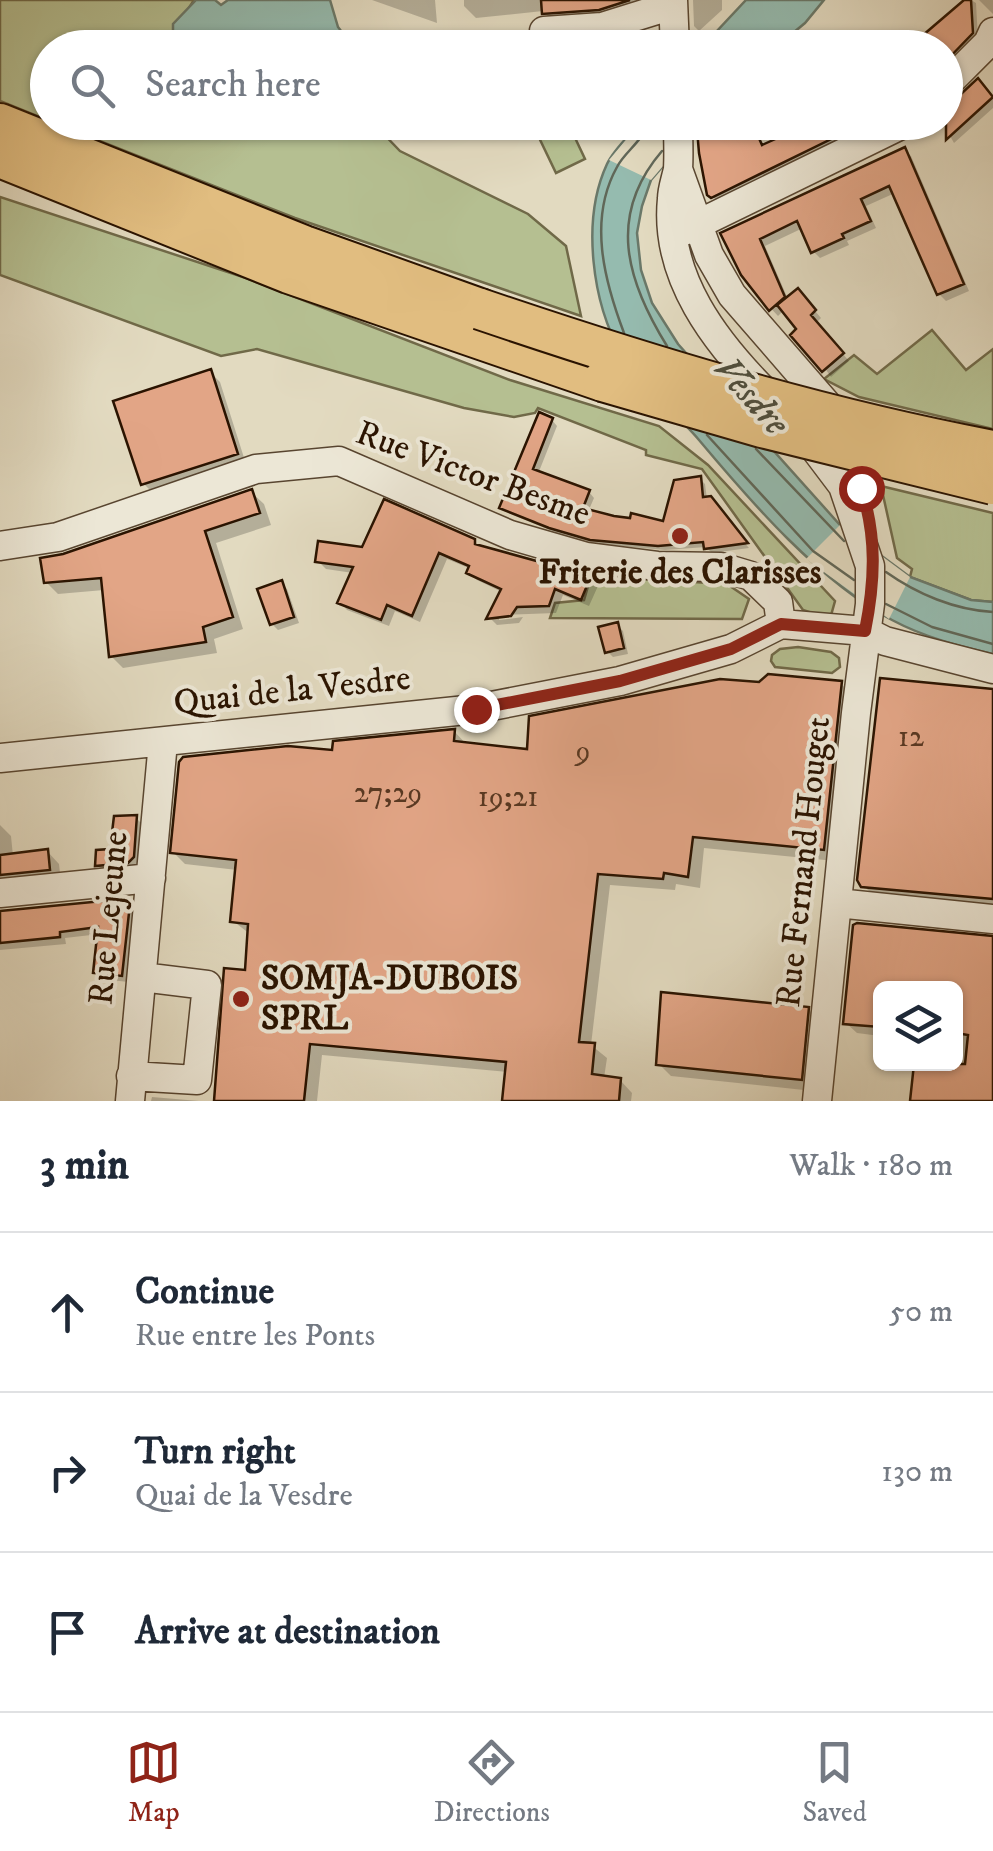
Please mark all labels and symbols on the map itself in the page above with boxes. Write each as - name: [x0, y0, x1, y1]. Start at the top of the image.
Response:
- water label: Vesdre: [703, 346, 800, 447]
- street label: Rue Victor Besme: [350, 411, 596, 537]
- route start: [839, 466, 885, 512]
- marker: Friterie des Clarisses: [669, 525, 691, 547]
- place label: Friterie des Clarisses: [539, 551, 822, 595]
- street label: Quai de la Vesdre: [171, 657, 413, 725]
- route end: [454, 687, 500, 733]
- street label: Rue Fernand Houget: [767, 714, 841, 1010]
- house number: 12: [898, 719, 924, 756]
- house number: 9: [574, 733, 590, 770]
- house number: 27;29: [354, 775, 422, 812]
- house number: 19;21: [478, 779, 538, 816]
- street label: Rue Lejeune: [79, 829, 139, 1007]
- place label: SOMJA-DUBOIS SPRL: [261, 957, 518, 1041]
- marker: SOMJA-DUBOIS SPRL: [230, 988, 252, 1010]

